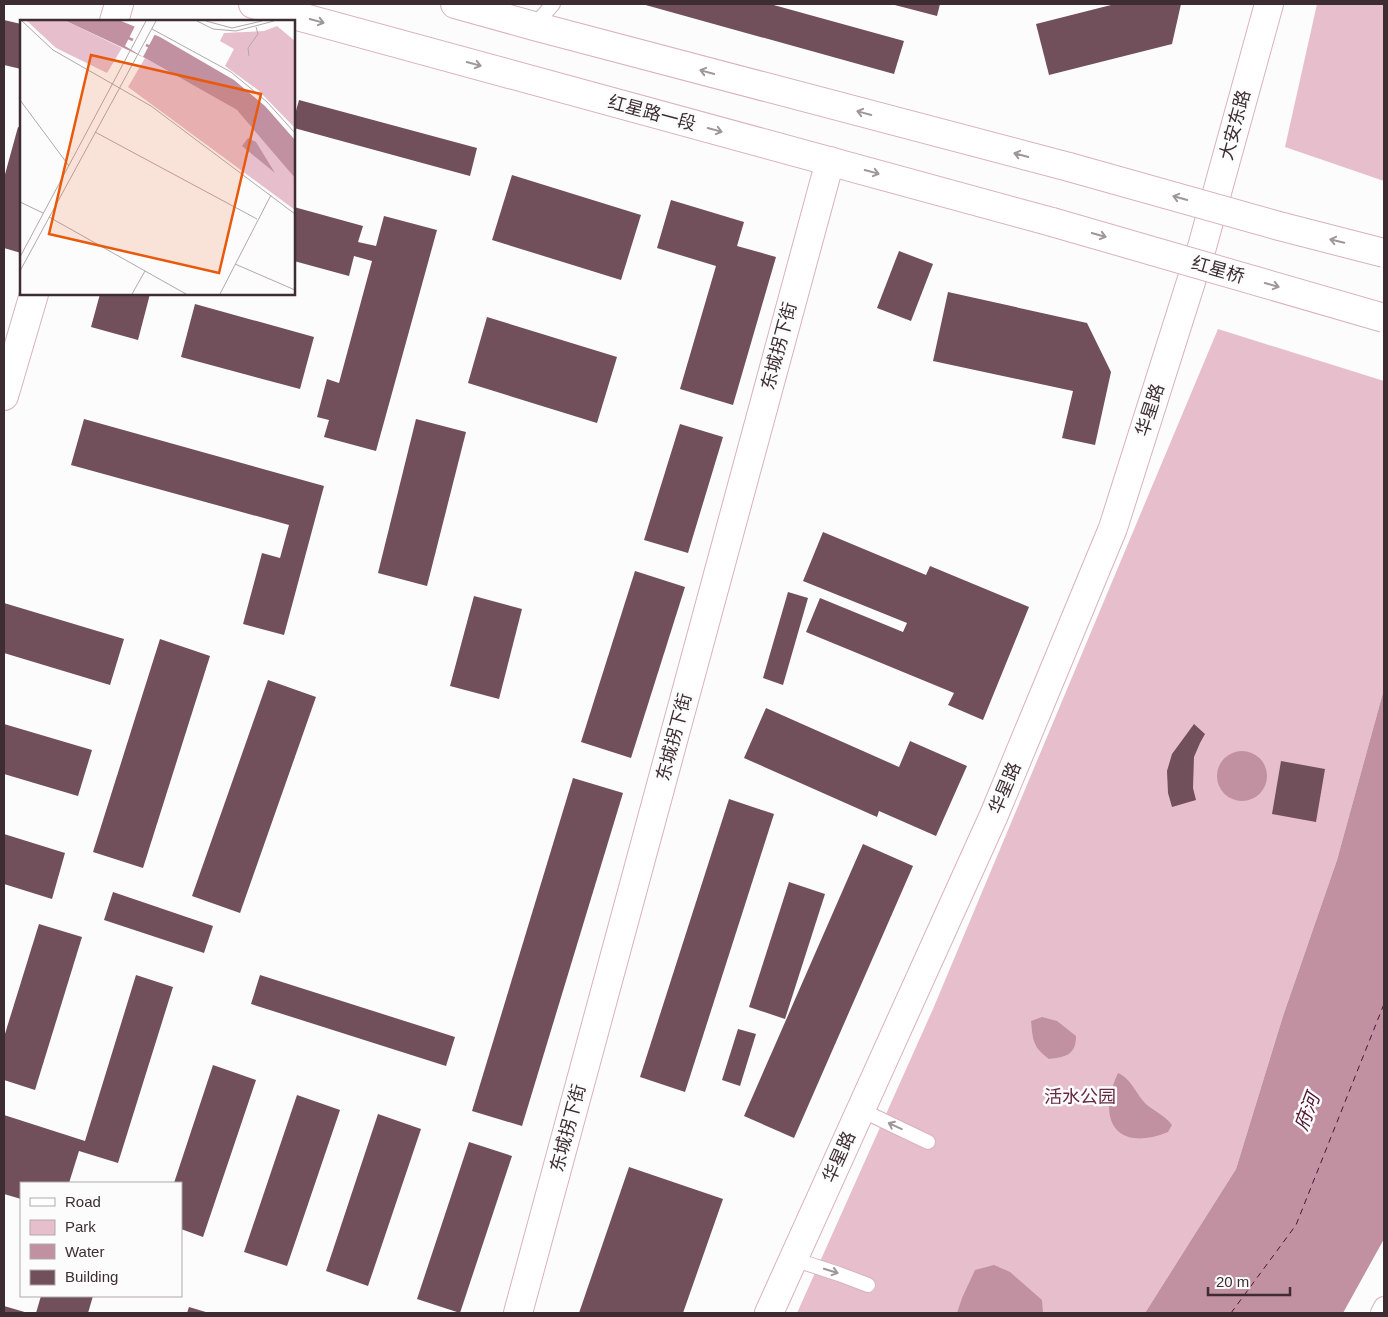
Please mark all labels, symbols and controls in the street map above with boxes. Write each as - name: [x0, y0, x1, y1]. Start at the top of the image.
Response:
- one-way arrow: [308, 17, 324, 26]
- inset map: [20, 20, 295, 295]
- one-way arrow: [465, 60, 481, 69]
- one-way arrow: [700, 67, 716, 76]
- street label: 大安东路: [1216, 88, 1254, 162]
- street label: 红星路一段: [606, 92, 698, 134]
- one-way arrow: [857, 108, 873, 118]
- one-way arrow: [706, 125, 722, 135]
- one-way arrow: [1014, 149, 1030, 159]
- one-way arrow: [863, 168, 879, 178]
- one-way arrow: [1173, 193, 1189, 203]
- one-way arrow: [1090, 231, 1106, 241]
- one-way arrow: [1330, 236, 1346, 245]
- street label: 红星桥: [1189, 253, 1247, 287]
- one-way arrow: [1263, 281, 1279, 291]
- street label: 东城拐下街: [758, 300, 800, 392]
- street label: 华星路: [1132, 381, 1168, 439]
- street label: 东城拐下街: [653, 691, 695, 783]
- street label: 华星路: [985, 759, 1025, 817]
- street label: 东城拐下街: [547, 1082, 589, 1174]
- park label: 活水公园: [1044, 1087, 1116, 1107]
- water label: 府河: [1290, 1087, 1325, 1134]
- one-way arrow: [888, 1120, 903, 1130]
- street label: 华星路: [819, 1128, 859, 1186]
- legend: [20, 1182, 182, 1297]
- text: Road: [65, 1193, 101, 1210]
- text: Park: [65, 1218, 96, 1235]
- text: Water: [65, 1243, 104, 1260]
- scale bar: [1208, 1264, 1290, 1296]
- one-way arrow: [823, 1267, 839, 1277]
- text: Building: [65, 1268, 118, 1285]
- text: 20 m: [1216, 1273, 1249, 1290]

